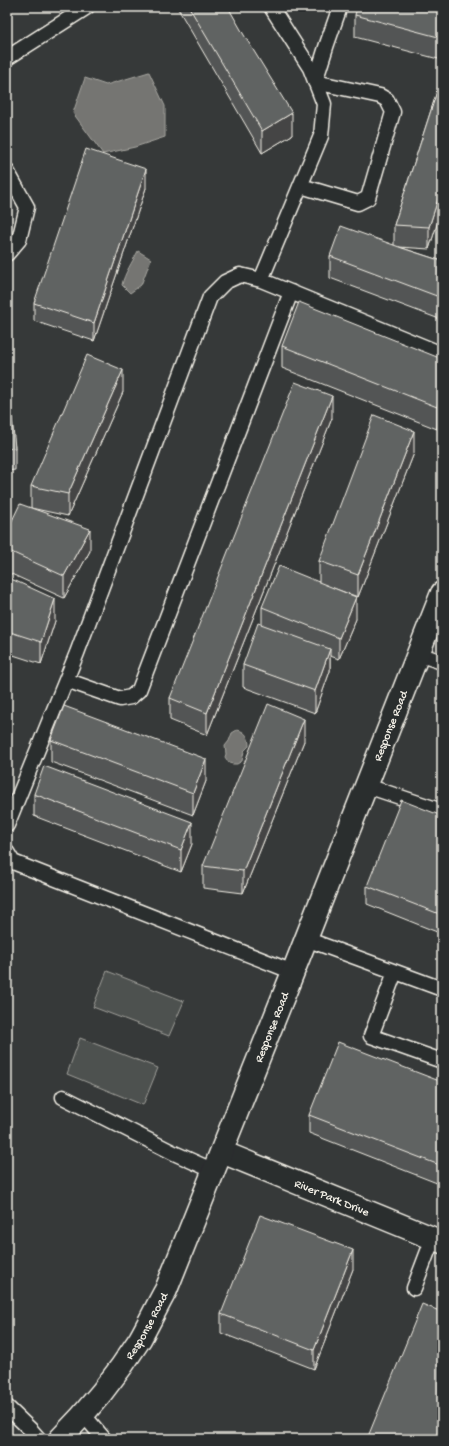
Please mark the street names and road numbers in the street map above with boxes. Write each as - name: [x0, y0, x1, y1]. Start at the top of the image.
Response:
- street label: Response Road: [372, 688, 412, 763]
- street label: Response Road: [253, 990, 294, 1065]
- street label: River Park Drive: [292, 1177, 372, 1221]
- street label: Response Road: [123, 1290, 173, 1363]

